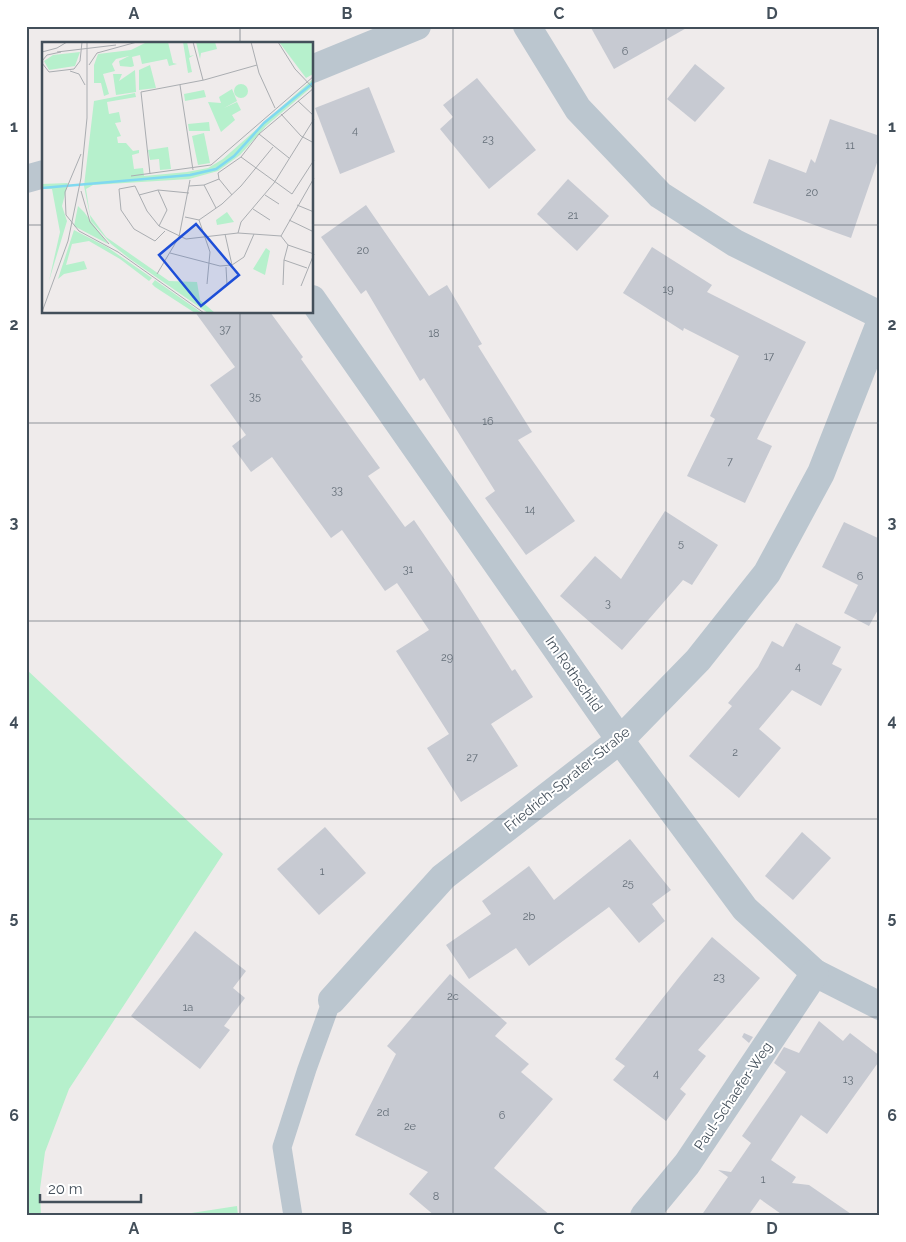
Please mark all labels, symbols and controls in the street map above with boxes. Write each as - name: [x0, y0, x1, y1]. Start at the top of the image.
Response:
- text: A: [129, 4, 140, 23]
- text: B: [342, 4, 353, 23]
- text: C: [554, 4, 565, 23]
- text: D: [766, 4, 778, 23]
- inset map: [42, 42, 314, 314]
- house number: 6: [622, 45, 629, 58]
- text: 1: [10, 117, 18, 136]
- text: 1: [888, 117, 896, 136]
- house number: 4: [352, 124, 358, 137]
- house number: 23: [482, 133, 494, 146]
- house number: 11: [845, 139, 855, 152]
- house number: 20: [806, 186, 818, 199]
- house number: 21: [568, 209, 579, 222]
- house number: 20: [357, 244, 369, 257]
- house number: 19: [662, 283, 674, 296]
- text: 2: [9, 315, 19, 334]
- text: 2: [887, 315, 897, 334]
- house number: 37: [219, 323, 231, 336]
- house number: 18: [428, 327, 440, 340]
- house number: 17: [764, 350, 774, 363]
- house number: 35: [249, 390, 261, 403]
- house number: 16: [482, 415, 494, 428]
- house number: 7: [727, 455, 733, 468]
- house number: 33: [331, 484, 343, 497]
- house number: 14: [525, 503, 535, 516]
- text: 3: [10, 513, 19, 532]
- text: 3: [888, 513, 897, 532]
- house number: 5: [678, 537, 684, 550]
- house number: 31: [403, 563, 414, 576]
- house number: 6: [857, 570, 864, 583]
- house number: 3: [605, 597, 611, 610]
- street label: Im Rothschild: [542, 633, 606, 715]
- house number: 29: [441, 651, 453, 664]
- house number: 4: [795, 660, 801, 673]
- text: 4: [9, 711, 19, 730]
- text: 4: [887, 711, 897, 730]
- street label: Friedrich-Sprater-Straße: [501, 724, 633, 834]
- house number: 2: [732, 746, 738, 759]
- house number: 27: [466, 751, 478, 764]
- house number: 1: [320, 865, 325, 878]
- house number: 25: [622, 877, 634, 890]
- text: 5: [10, 908, 19, 927]
- text: 5: [888, 908, 897, 927]
- house number: 2b: [523, 910, 535, 923]
- house number: 23: [713, 971, 725, 984]
- house number: 2c: [447, 990, 459, 1003]
- house number: 1a: [183, 1001, 193, 1014]
- street label: Paul-Schaefer-Weg: [691, 1039, 775, 1153]
- house number: 4: [653, 1067, 659, 1080]
- house number: 13: [843, 1073, 853, 1086]
- text: 6: [9, 1106, 19, 1125]
- house number: 2d: [377, 1106, 389, 1119]
- text: 6: [887, 1106, 897, 1125]
- house number: 6: [499, 1109, 506, 1122]
- house number: 2e: [404, 1120, 417, 1133]
- scale bar: [40, 1172, 141, 1204]
- house number: 1: [761, 1173, 766, 1186]
- text: 20 m: [48, 1180, 83, 1198]
- house number: 8: [433, 1190, 439, 1203]
- text: A: [129, 1219, 140, 1238]
- text: B: [342, 1219, 353, 1238]
- text: C: [554, 1219, 565, 1238]
- text: D: [766, 1219, 778, 1238]

